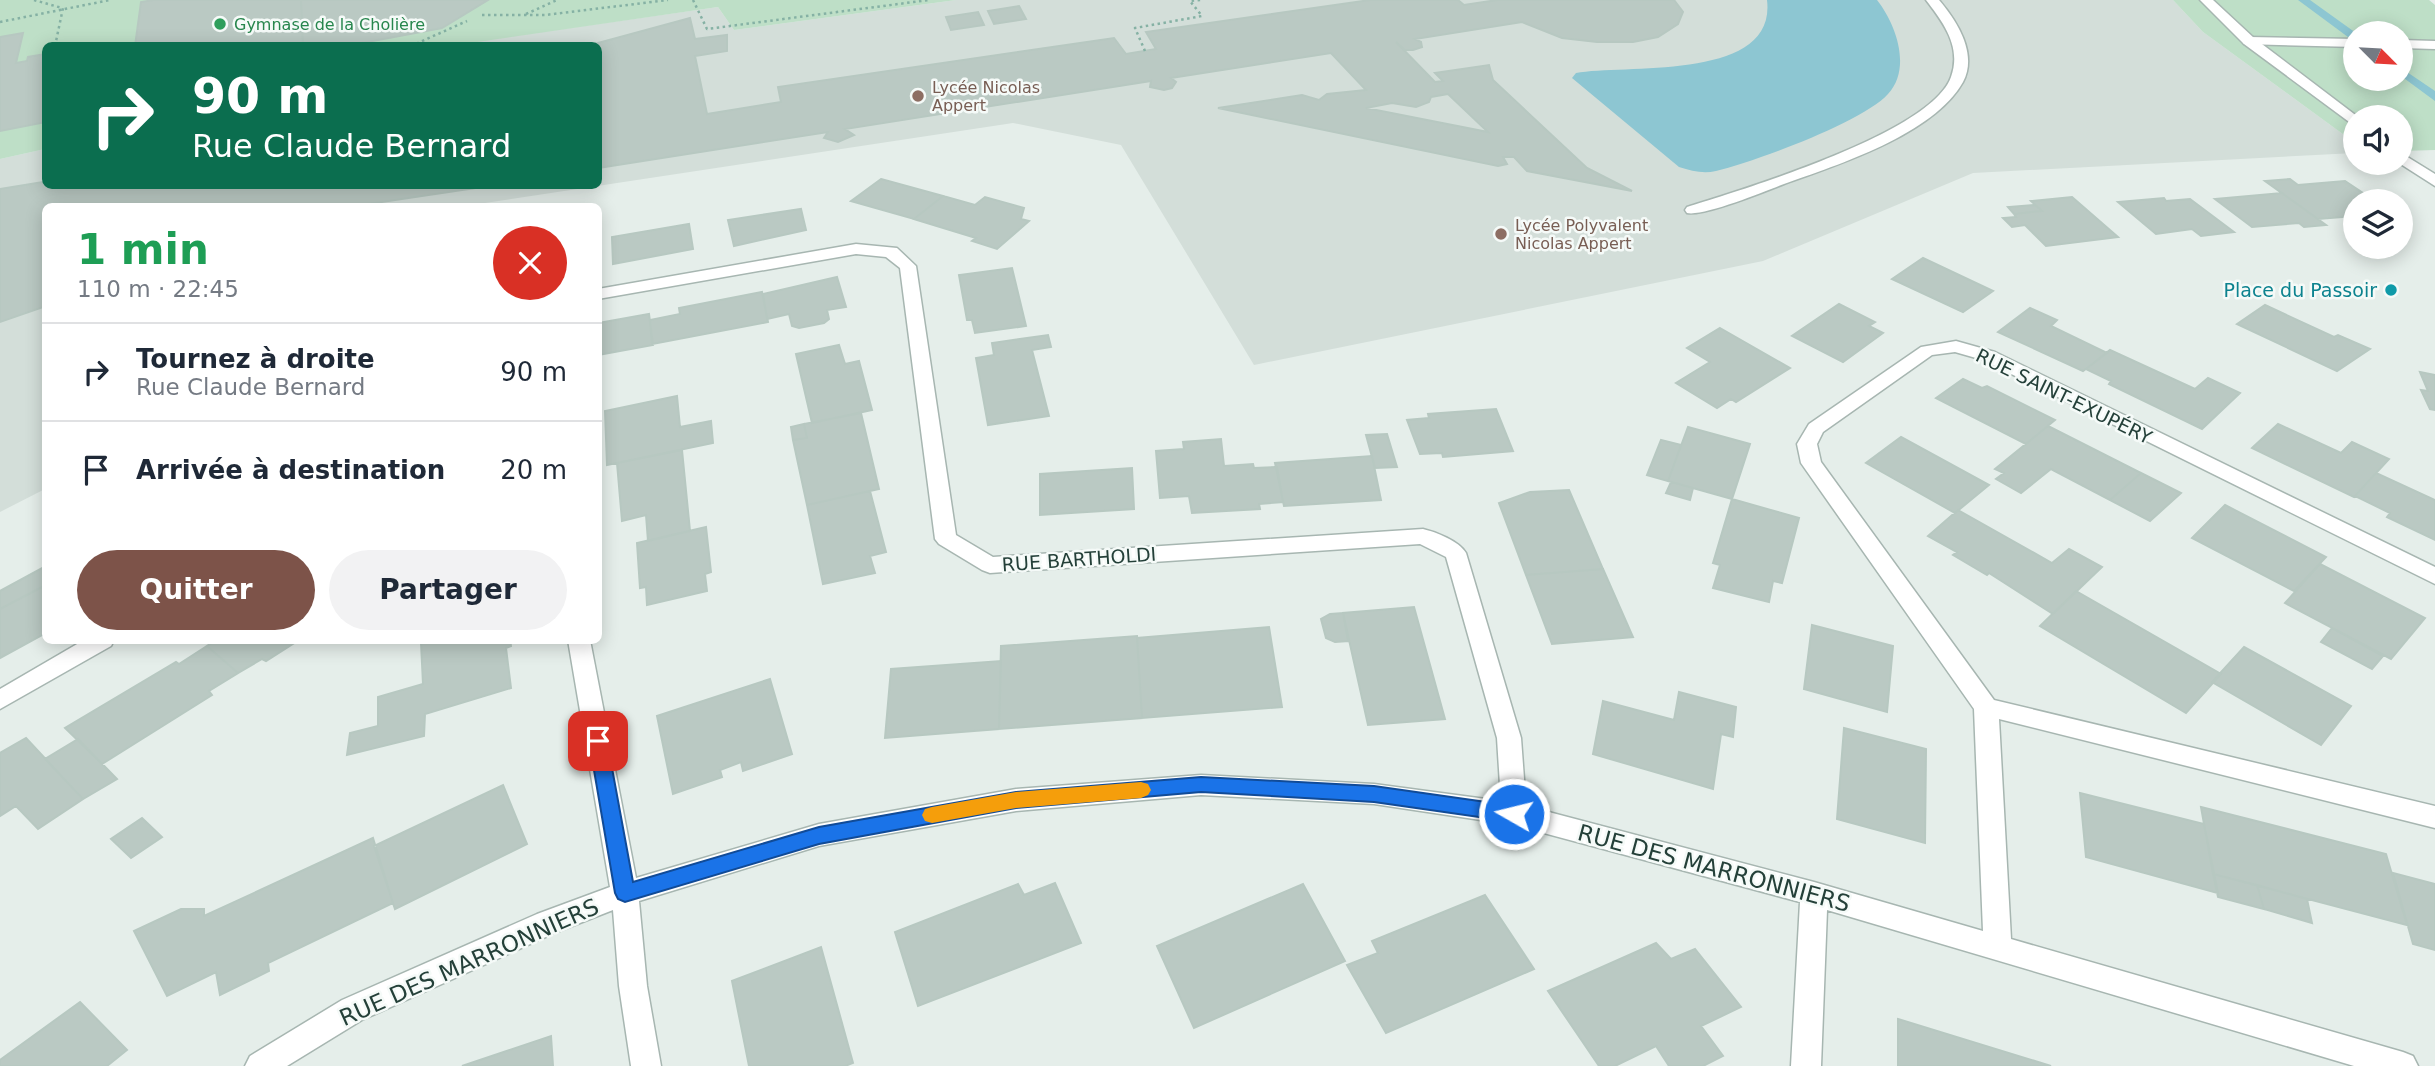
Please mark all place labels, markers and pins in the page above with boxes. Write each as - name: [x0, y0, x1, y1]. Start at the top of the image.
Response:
- place label: Gymnase de la Cholière: [234, 15, 425, 34]
- marker: Gymnase de la Cholière: [212, 16, 228, 32]
- place label: Lycée Nicolas Appert: [932, 78, 1040, 115]
- marker: Lycée Nicolas Appert: [910, 88, 926, 104]
- place label: Lycée Polyvalent Nicolas Appert: [1515, 216, 1648, 253]
- marker: Lycée Polyvalent Nicolas Appert: [1493, 226, 1509, 242]
- place label: Place du Passoir: [2224, 279, 2377, 301]
- marker: Place du Passoir: [2383, 282, 2399, 298]
- pin: [568, 711, 628, 771]

